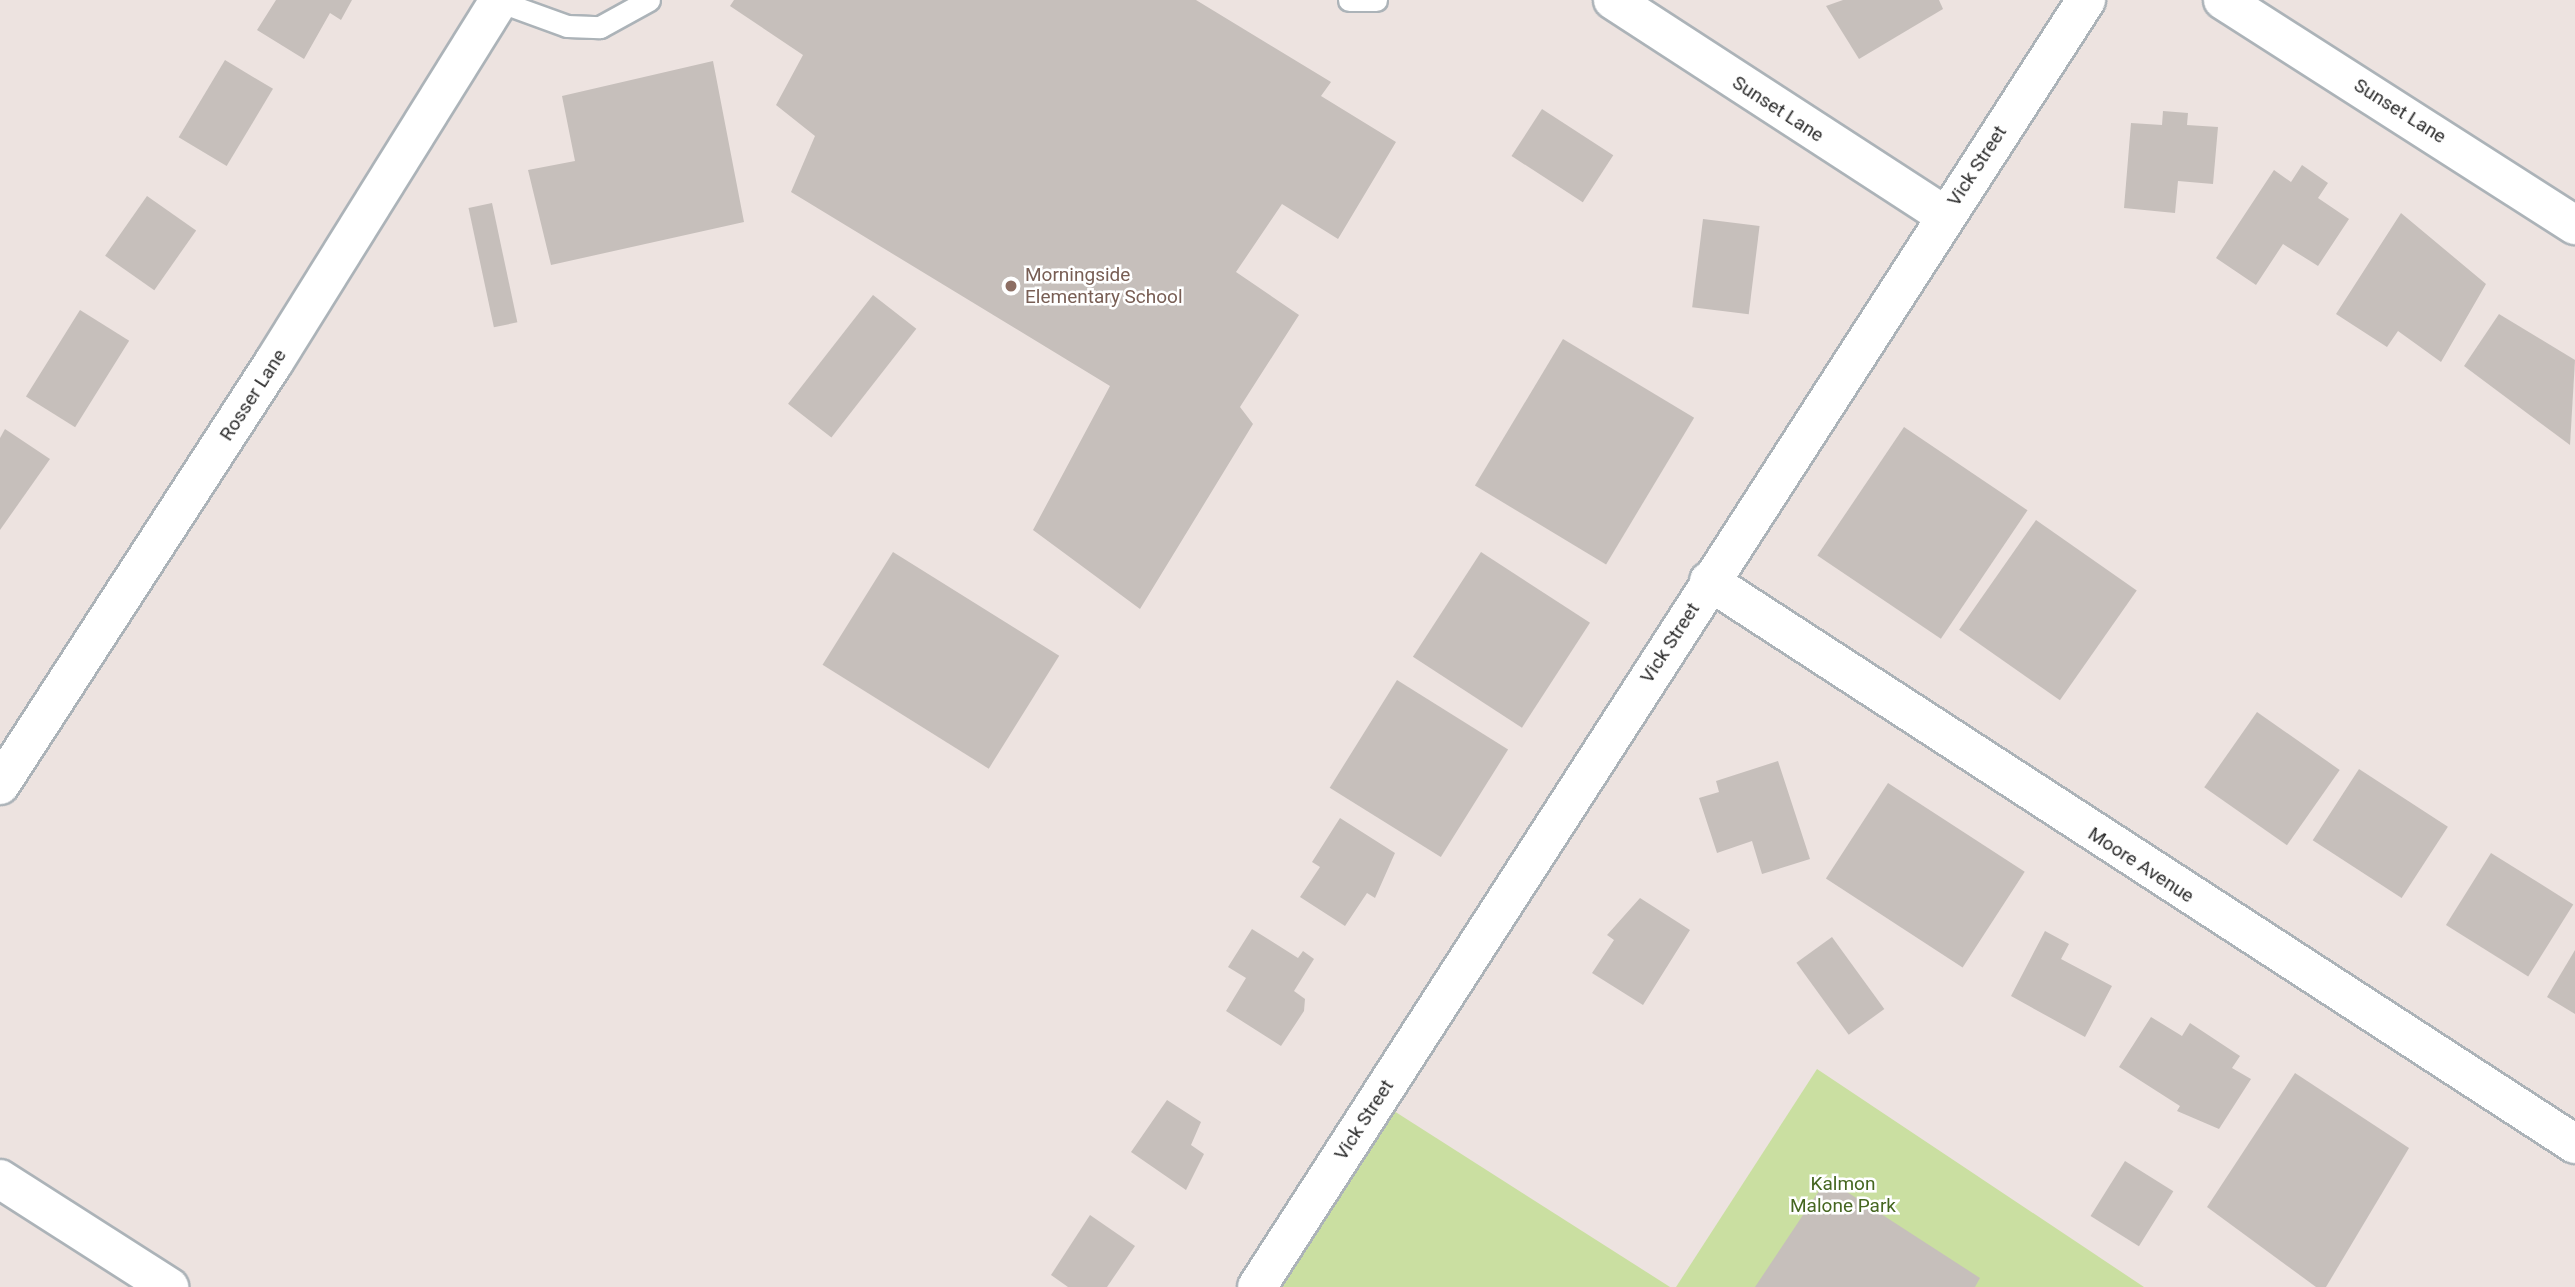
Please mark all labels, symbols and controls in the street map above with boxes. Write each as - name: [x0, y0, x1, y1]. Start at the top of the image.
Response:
- street label: Sunset Lane: [1728, 71, 1828, 147]
- street label: Sunset Lane: [2350, 74, 2450, 148]
- street label: Vick Street: [1943, 122, 2011, 210]
- place label: Morningside Elementary School: [1025, 264, 1183, 308]
- marker: Morningside Elementary School: [1003, 278, 1019, 294]
- street label: Rosser Lane: [215, 345, 291, 445]
- street label: Vick Street: [1636, 599, 1704, 687]
- street label: Moore Avenue: [2084, 822, 2198, 908]
- street label: Vick Street: [1330, 1076, 1398, 1164]
- park label: Kalmon Malone Park: [1790, 1173, 1896, 1217]

